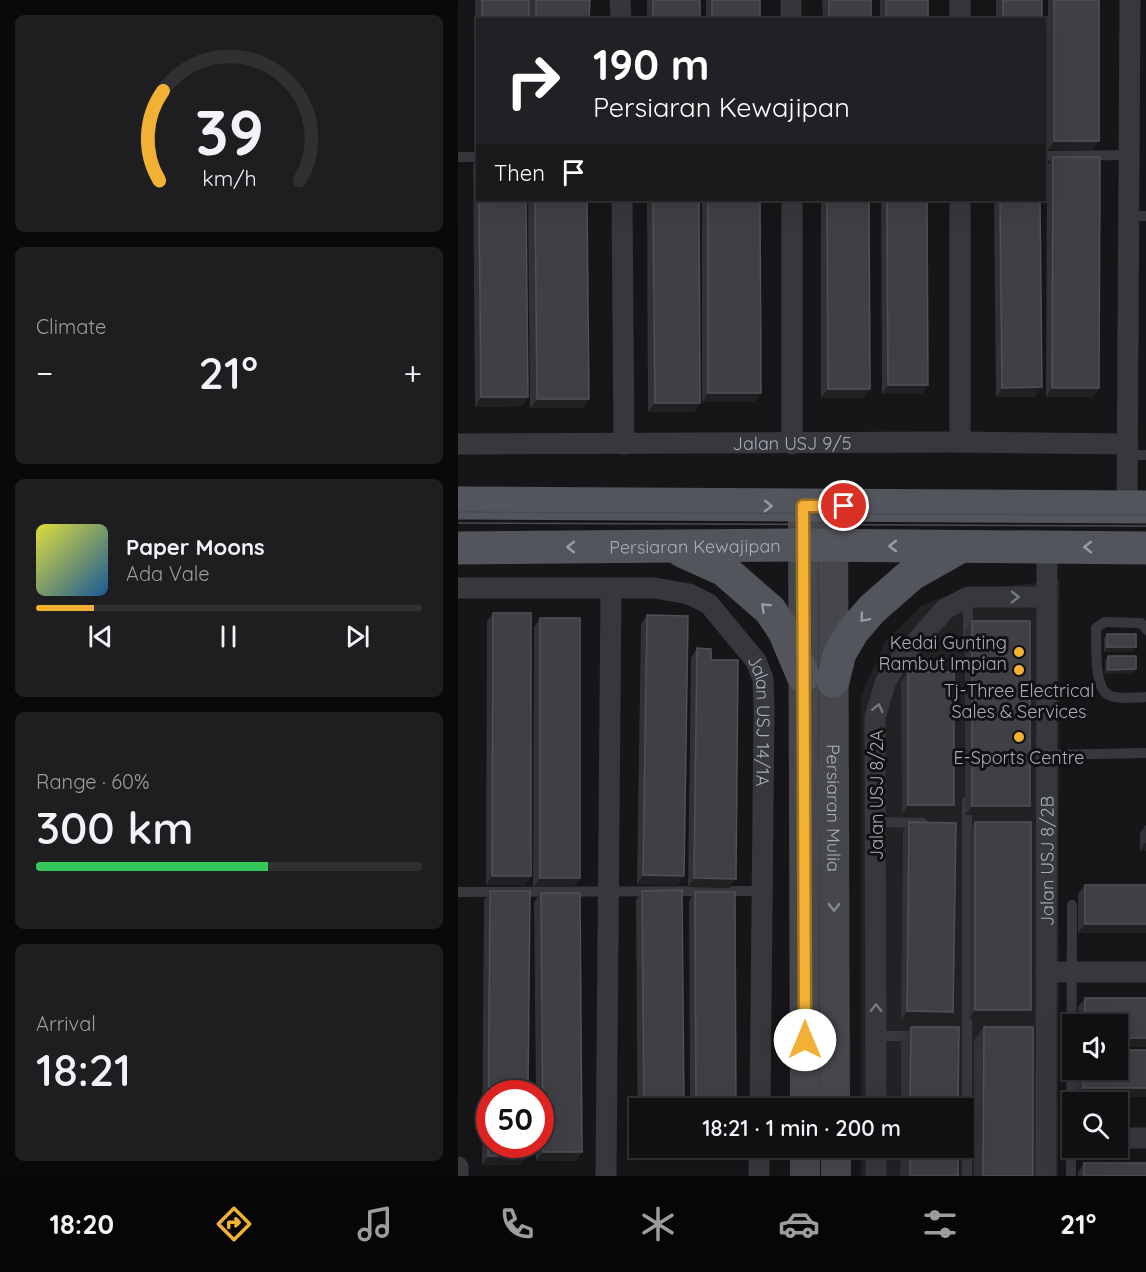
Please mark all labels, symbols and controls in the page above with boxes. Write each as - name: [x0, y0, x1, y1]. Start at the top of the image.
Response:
- text: 190 m: [593, 38, 709, 91]
- icon: right: [494, 42, 572, 120]
- text: Persiaran Kewajipan: [593, 90, 850, 124]
- text: 39: [195, 93, 263, 171]
- icon: arrive: [557, 156, 590, 189]
- text: Then: [494, 159, 545, 187]
- text: km/h: [202, 165, 256, 191]
- text: Climate: [36, 314, 106, 339]
- text: 21°: [199, 344, 258, 400]
- text: −: [36, 352, 53, 393]
- text: +: [403, 352, 422, 393]
- street label: Jalan USJ 9/5: [733, 431, 851, 454]
- pin: [818, 480, 869, 531]
- icon: arrive: [827, 489, 860, 522]
- one-way arrow: [764, 500, 773, 512]
- text: Paper Moons: [126, 533, 265, 561]
- street label: Persiaran Kewajipan: [609, 534, 781, 558]
- one-way arrow: [889, 540, 898, 552]
- one-way arrow: [566, 541, 575, 553]
- one-way arrow: [1084, 541, 1093, 553]
- text: Ada Vale: [126, 561, 210, 586]
- one-way arrow: [1011, 591, 1020, 603]
- one-way arrow: [761, 603, 771, 614]
- one-way arrow: [861, 611, 872, 622]
- icon: previous: [84, 620, 117, 653]
- icon: pause: [212, 620, 245, 653]
- icon: next: [341, 620, 374, 653]
- place label: Kedai Gunting Rambut Impian: [878, 631, 1007, 675]
- marker: Kedai Gunting Rambut Impian: [1012, 645, 1026, 659]
- street label: Jalan USJ 14/1A: [743, 649, 776, 787]
- marker: Tj-Three Electrical Sales & Services: [1012, 663, 1026, 677]
- place label: Tj-Three Electrical Sales & Services: [944, 679, 1094, 723]
- one-way arrow: [870, 704, 883, 714]
- street label: Jalan USJ 8/2A: [865, 730, 888, 860]
- marker: E-Sports Centre: [1012, 730, 1026, 744]
- street label: Persiaran Mulia: [822, 744, 846, 872]
- place label: E-Sports Centre: [953, 746, 1085, 769]
- text: Range · 60%: [36, 769, 150, 794]
- street label: Jalan USJ 8/2B: [1035, 796, 1058, 926]
- text: 300 km: [36, 799, 194, 855]
- one-way arrow: [828, 903, 840, 912]
- one-way arrow: [870, 1004, 882, 1013]
- position arrow: [773, 1008, 837, 1072]
- text: Arrival: [36, 1011, 96, 1036]
- map controls: [1062, 1014, 1128, 1158]
- button: sound: [1062, 1014, 1128, 1080]
- text: 18:21: [36, 1041, 131, 1097]
- speed limit sign: 50: [476, 1080, 554, 1158]
- button: search: [1062, 1092, 1128, 1158]
- text: 18:21 · 1 min · 200 m: [702, 1114, 901, 1142]
- icon: directions: [213, 1203, 255, 1245]
- icon: music: [354, 1203, 396, 1245]
- icon: phone: [496, 1203, 538, 1245]
- icon: climate: [637, 1203, 679, 1245]
- icon: car: [778, 1203, 820, 1245]
- icon: filters: [919, 1203, 961, 1245]
- text: 18:20: [50, 1207, 114, 1241]
- text: 21°: [1060, 1207, 1096, 1241]

